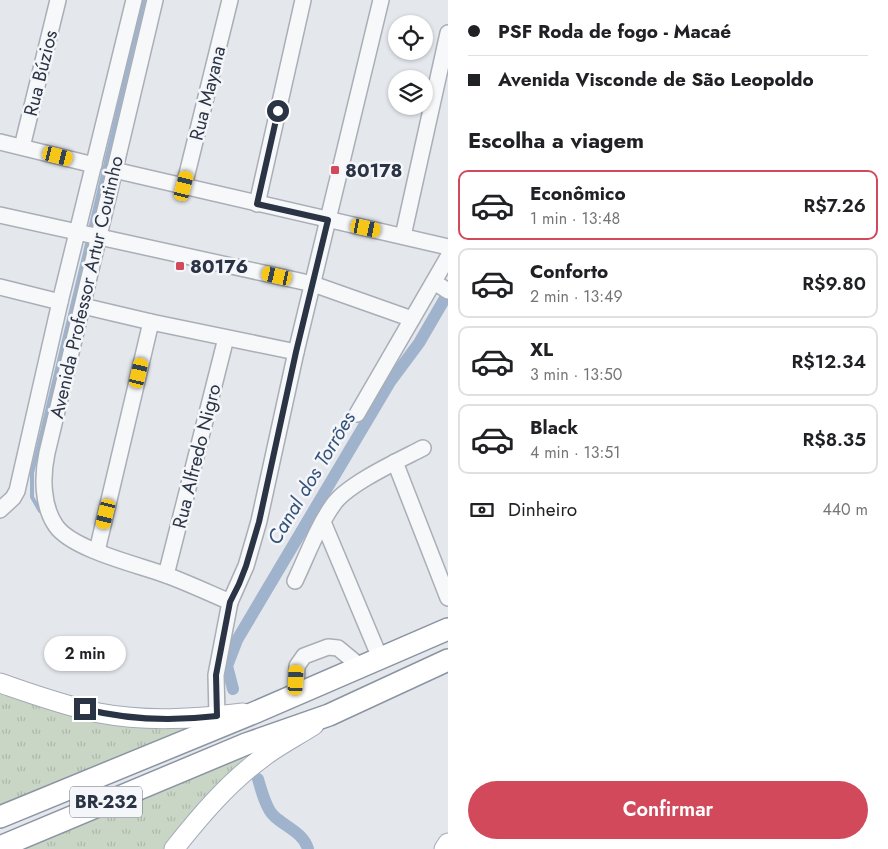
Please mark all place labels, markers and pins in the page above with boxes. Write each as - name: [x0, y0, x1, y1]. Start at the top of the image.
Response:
- place label: 80178: [345, 157, 403, 184]
- marker: 80178: [329, 164, 341, 176]
- place label: 80176: [190, 253, 248, 280]
- marker: 80176: [174, 260, 186, 272]

